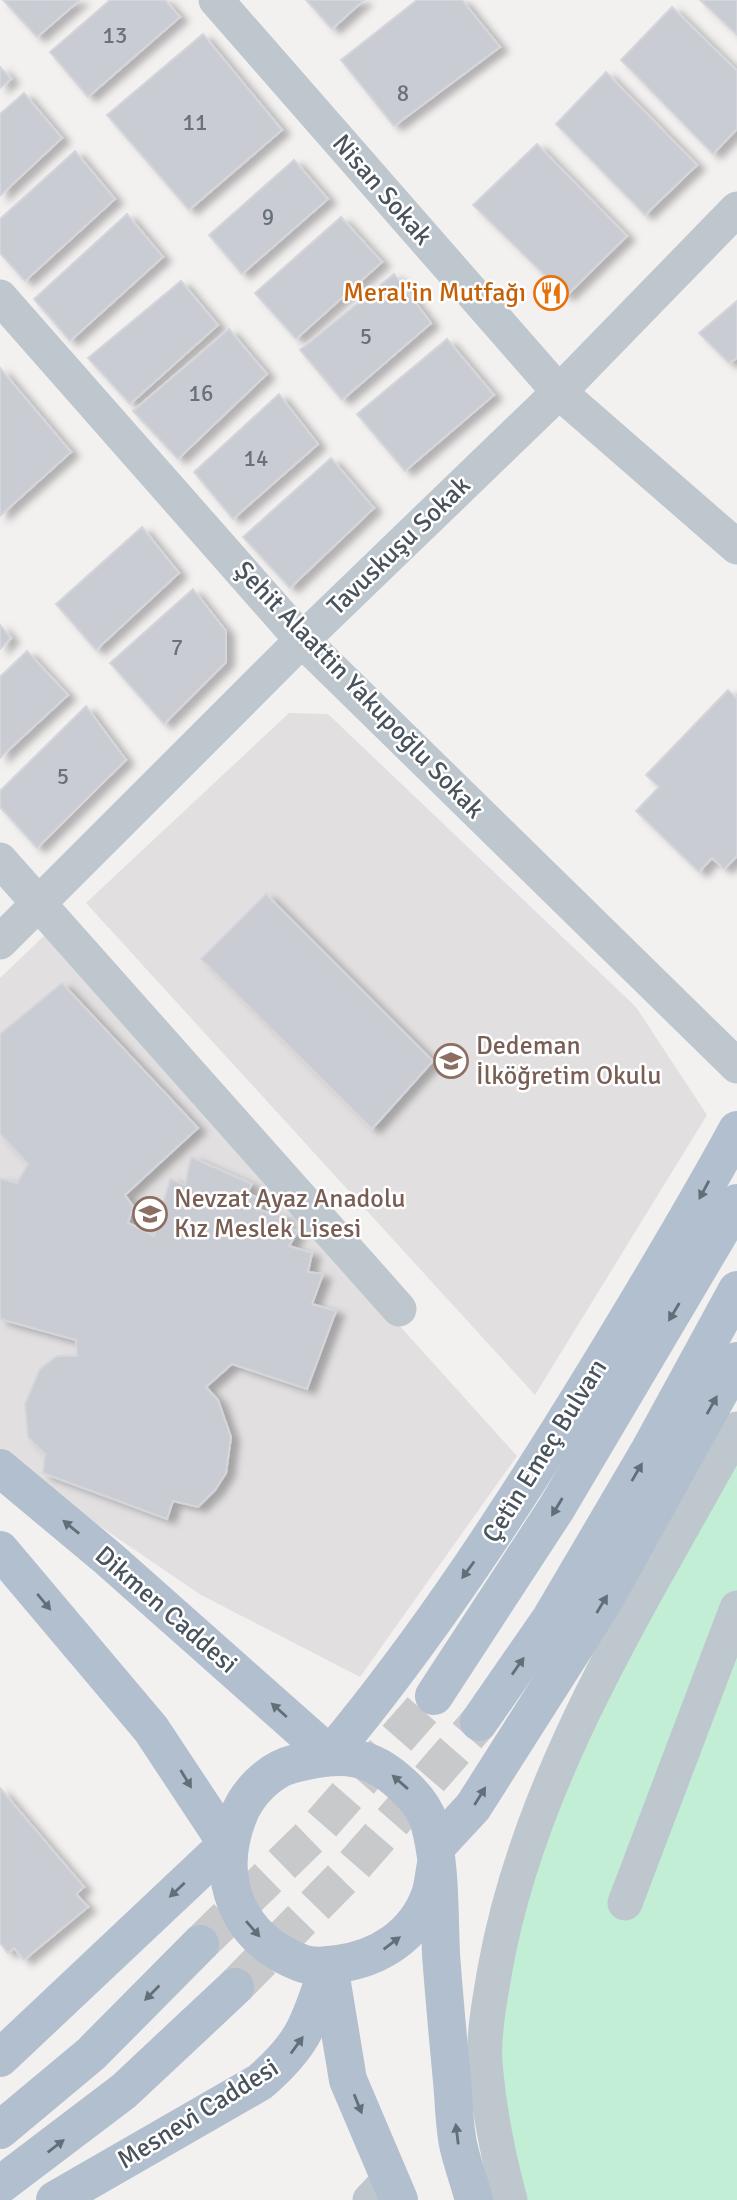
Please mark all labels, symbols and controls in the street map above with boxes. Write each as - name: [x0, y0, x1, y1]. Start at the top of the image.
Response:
- house number: 13: [103, 21, 127, 50]
- house number: 8: [397, 79, 409, 108]
- house number: 11: [183, 108, 207, 137]
- street label: Nisan Sokak: [325, 128, 439, 252]
- house number: 9: [262, 203, 274, 232]
- restaurant icon: Meral'in Mutfağı: [532, 274, 570, 312]
- place label: Meral'in Mutfağı: [343, 277, 526, 309]
- house number: 5: [360, 322, 372, 351]
- house number: 16: [189, 379, 213, 408]
- house number: 14: [244, 444, 268, 473]
- street label: Tavuskuşu Sokak: [321, 470, 477, 622]
- street label: Şehit Alaattin Yakupoğlu Sokak: [227, 555, 491, 825]
- house number: 7: [171, 633, 183, 662]
- house number: 5: [57, 762, 69, 791]
- place label: Dedeman İlköğretim Okulu: [476, 1030, 661, 1092]
- school or university icon: Dedeman İlköğretim Okulu: [432, 1042, 470, 1080]
- one-way arrow: [699, 1180, 710, 1200]
- place label: Nevzat Ayaz Anadolu Kız Meslek Lisesi: [174, 1183, 405, 1245]
- school or university icon: Nevzat Ayaz Anadolu Kız Meslek Lisesi: [131, 1195, 169, 1233]
- one-way arrow: [668, 1302, 680, 1321]
- street label: Çetin Emeç Bulvarı: [476, 1353, 614, 1549]
- one-way arrow: [706, 1395, 718, 1415]
- one-way arrow: [630, 1463, 643, 1482]
- one-way arrow: [551, 1497, 563, 1516]
- one-way arrow: [63, 1520, 81, 1535]
- street label: Dikmen Caddesi: [88, 1539, 244, 1681]
- one-way arrow: [461, 1561, 475, 1579]
- one-way arrow: [36, 1593, 52, 1611]
- one-way arrow: [595, 1595, 608, 1614]
- one-way arrow: [511, 1657, 525, 1675]
- one-way arrow: [270, 1702, 288, 1718]
- one-way arrow: [179, 1770, 192, 1789]
- one-way arrow: [391, 1774, 409, 1790]
- one-way arrow: [473, 1787, 486, 1806]
- one-way arrow: [168, 1882, 186, 1898]
- one-way arrow: [245, 1920, 261, 1938]
- one-way arrow: [383, 1936, 402, 1950]
- one-way arrow: [144, 1984, 161, 2000]
- one-way arrow: [289, 2036, 303, 2054]
- street label: Mesnevi Caddesi: [111, 2052, 285, 2176]
- one-way arrow: [352, 2093, 363, 2114]
- one-way arrow: [452, 2123, 463, 2145]
- one-way arrow: [46, 2138, 64, 2153]

